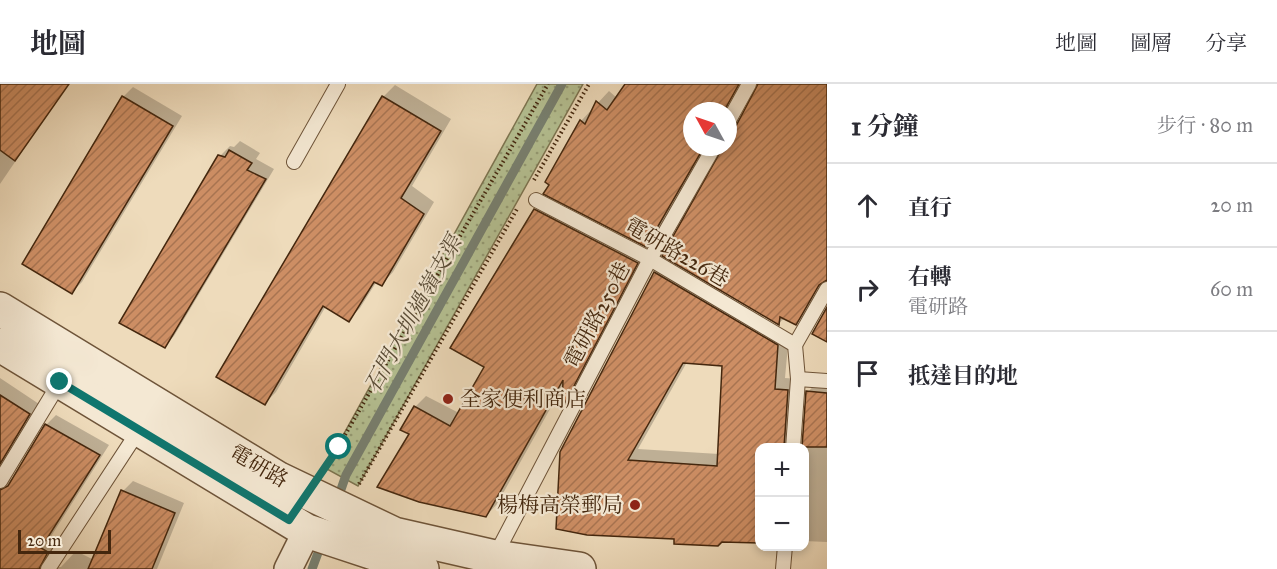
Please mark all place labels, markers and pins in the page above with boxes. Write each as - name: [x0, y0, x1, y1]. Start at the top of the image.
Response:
- place label: 全家便利商店: [460, 386, 586, 412]
- marker: 全家便利商店: [441, 392, 455, 406]
- place label: 楊梅高榮郵局: [497, 492, 623, 518]
- marker: 楊梅高榮郵局: [628, 498, 642, 512]

